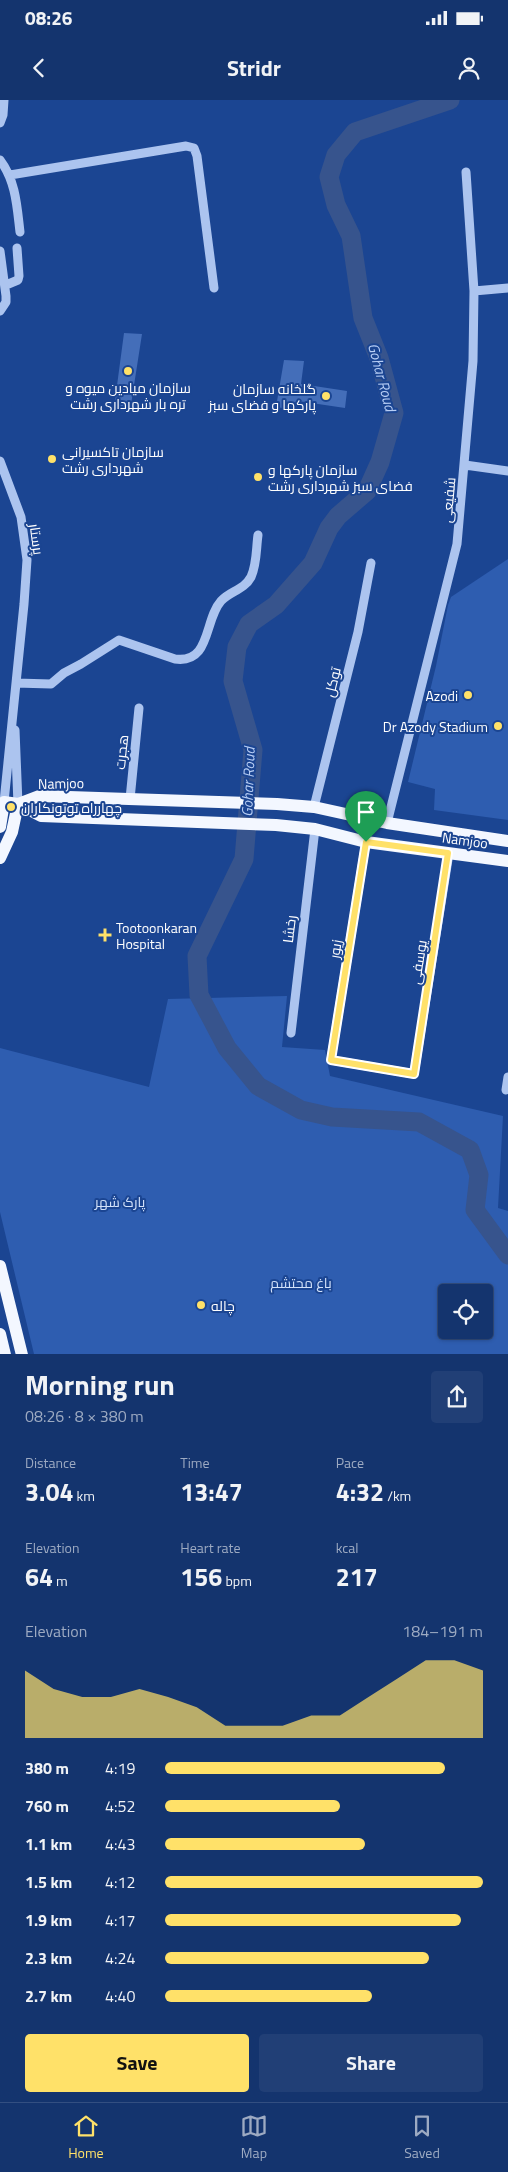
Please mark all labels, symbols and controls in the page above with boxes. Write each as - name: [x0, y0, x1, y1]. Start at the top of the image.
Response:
- text: 08:26: [25, 3, 72, 32]
- text: Stridr: [227, 51, 281, 85]
- icon: back: [25, 54, 53, 82]
- icon: person: [455, 54, 483, 82]
- water label: Gohar Roud: [362, 340, 403, 415]
- marker: سازمان میادین میوه و تره بار شهرداری رشت: [122, 365, 134, 377]
- place label: سازمان میادین میوه و تره بار شهرداری رشت: [65, 377, 191, 414]
- place label: گلخانه سازمان پارکها و فضای سبز: [207, 378, 316, 415]
- marker: گلخانه سازمان پارکها و فضای سبز: [320, 390, 332, 402]
- place label: سازمان تاکسیرانی شهرداری رشت: [62, 441, 164, 478]
- marker: سازمان تاکسیرانی شهرداری رشت: [46, 453, 58, 465]
- place label: سازمان پارکها و فضای سبز شهرداری رشت: [268, 459, 413, 496]
- marker: سازمان پارکها و فضای سبز شهرداری رشت: [252, 471, 264, 483]
- street label: شفیعی: [436, 476, 460, 524]
- street label: پرستار: [24, 521, 50, 556]
- street label: توکل: [318, 664, 346, 699]
- place label: Azodi: [425, 685, 458, 706]
- marker: Azodi: [462, 689, 474, 701]
- place label: Dr Azody Stadium: [383, 716, 488, 737]
- marker: Dr Azody Stadium: [492, 720, 504, 732]
- street label: هجرت: [109, 734, 133, 770]
- water label: Gohar Roud: [235, 745, 261, 817]
- street label: Namjoo: [38, 772, 84, 794]
- pin: [345, 791, 387, 842]
- place label: چهارراه توتونکاران: [21, 797, 122, 818]
- icon: arrive: [352, 798, 380, 826]
- marker: چهارراه توتونکاران: [5, 801, 17, 813]
- street label: Namjoo: [441, 826, 489, 854]
- street label: رخشا: [277, 914, 301, 944]
- place label: Tootoonkaran Hospital: [116, 917, 197, 954]
- marker: Tootoonkaran Hospital: [98, 928, 112, 942]
- street label: زیور: [323, 938, 347, 961]
- street label: یوسفی: [404, 938, 432, 986]
- park label: پارک شهر: [94, 1191, 146, 1212]
- park label: باغ محتشم: [270, 1272, 332, 1293]
- map controls: [438, 1284, 493, 1339]
- button: locate: [438, 1284, 493, 1339]
- place label: چاله: [211, 1295, 235, 1316]
- marker: چاله: [195, 1299, 207, 1311]
- text: Morning run: [25, 1363, 175, 1406]
- button: share: [431, 1371, 483, 1423]
- text: 08:26 · 8 × 380 m: [25, 1404, 144, 1428]
- text: Distance: [25, 1452, 76, 1473]
- text: Time: [180, 1452, 210, 1473]
- text: Pace: [336, 1452, 364, 1473]
- text: 3.04: [25, 1473, 73, 1511]
- text: 13:47: [180, 1473, 243, 1511]
- text: 4:32: [336, 1473, 384, 1511]
- text: km: [73, 1485, 95, 1506]
- text: /km: [384, 1485, 411, 1506]
- text: Elevation: [25, 1537, 79, 1558]
- text: Heart rate: [180, 1537, 240, 1558]
- text: kcal: [336, 1537, 359, 1558]
- text: 64: [25, 1558, 53, 1596]
- text: 156: [180, 1558, 222, 1596]
- text: 217: [336, 1558, 378, 1596]
- text: m: [53, 1570, 68, 1591]
- text: bpm: [222, 1570, 252, 1591]
- text: Elevation: [25, 1619, 87, 1643]
- text: 184–191 m: [402, 1619, 483, 1643]
- text: 380 m: [25, 1756, 69, 1780]
- text: 4:19: [105, 1756, 135, 1780]
- text: 760 m: [25, 1794, 69, 1818]
- text: 4:52: [105, 1794, 135, 1818]
- text: 1.1 km: [25, 1832, 72, 1856]
- text: 4:43: [105, 1832, 135, 1856]
- text: 1.5 km: [25, 1870, 72, 1894]
- text: 4:12: [105, 1870, 135, 1894]
- text: 1.9 km: [25, 1908, 72, 1932]
- text: 4:17: [105, 1908, 135, 1932]
- text: 2.3 km: [25, 1946, 72, 1970]
- text: 4:24: [105, 1946, 135, 1970]
- text: 2.7 km: [25, 1984, 72, 2008]
- text: 4:40: [105, 1984, 135, 2008]
- button: Save: [25, 2034, 249, 2092]
- button: Share: [259, 2034, 483, 2092]
- tab: Home: [68, 2112, 104, 2163]
- tab: Map: [240, 2112, 268, 2163]
- tab: Saved: [404, 2112, 440, 2163]

